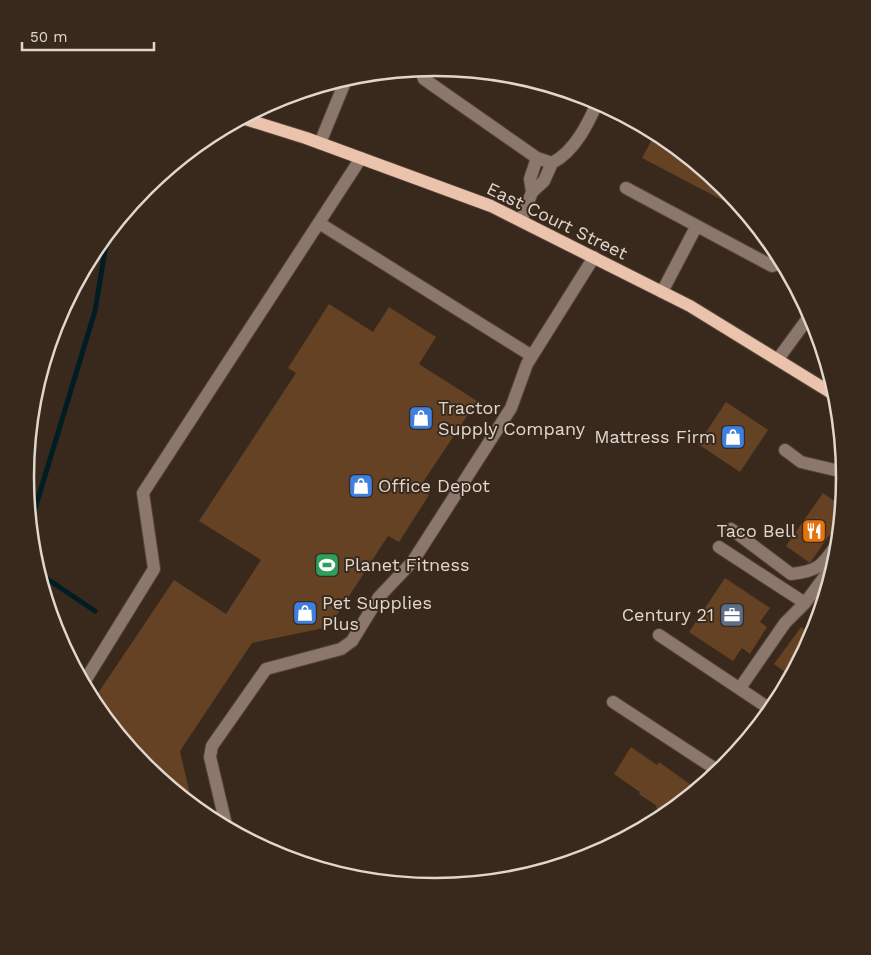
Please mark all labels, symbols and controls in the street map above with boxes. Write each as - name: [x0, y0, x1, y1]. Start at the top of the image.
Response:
- scale bar: [22, 20, 155, 52]
- text: 50 m: [30, 28, 67, 46]
- street label: East Court Street: [484, 177, 631, 264]
- place label: Tractor Supply Company: [438, 397, 586, 439]
- shop icon: Tractor Supply Company: [408, 405, 434, 431]
- shop icon: Mattress Firm: [720, 424, 746, 450]
- place label: Mattress Firm: [594, 426, 716, 447]
- shop icon: Office Depot: [348, 473, 374, 499]
- place label: Office Depot: [378, 475, 490, 496]
- restaurant icon: Taco Bell: [801, 518, 827, 544]
- place label: Taco Bell: [717, 520, 796, 541]
- sports icon: Planet Fitness: [314, 552, 340, 578]
- place label: Planet Fitness: [344, 554, 469, 575]
- place label: Pet Supplies Plus: [322, 592, 432, 634]
- shop icon: Pet Supplies Plus: [292, 600, 318, 626]
- office icon: Century 21: [719, 602, 745, 628]
- place label: Century 21: [622, 604, 714, 625]

